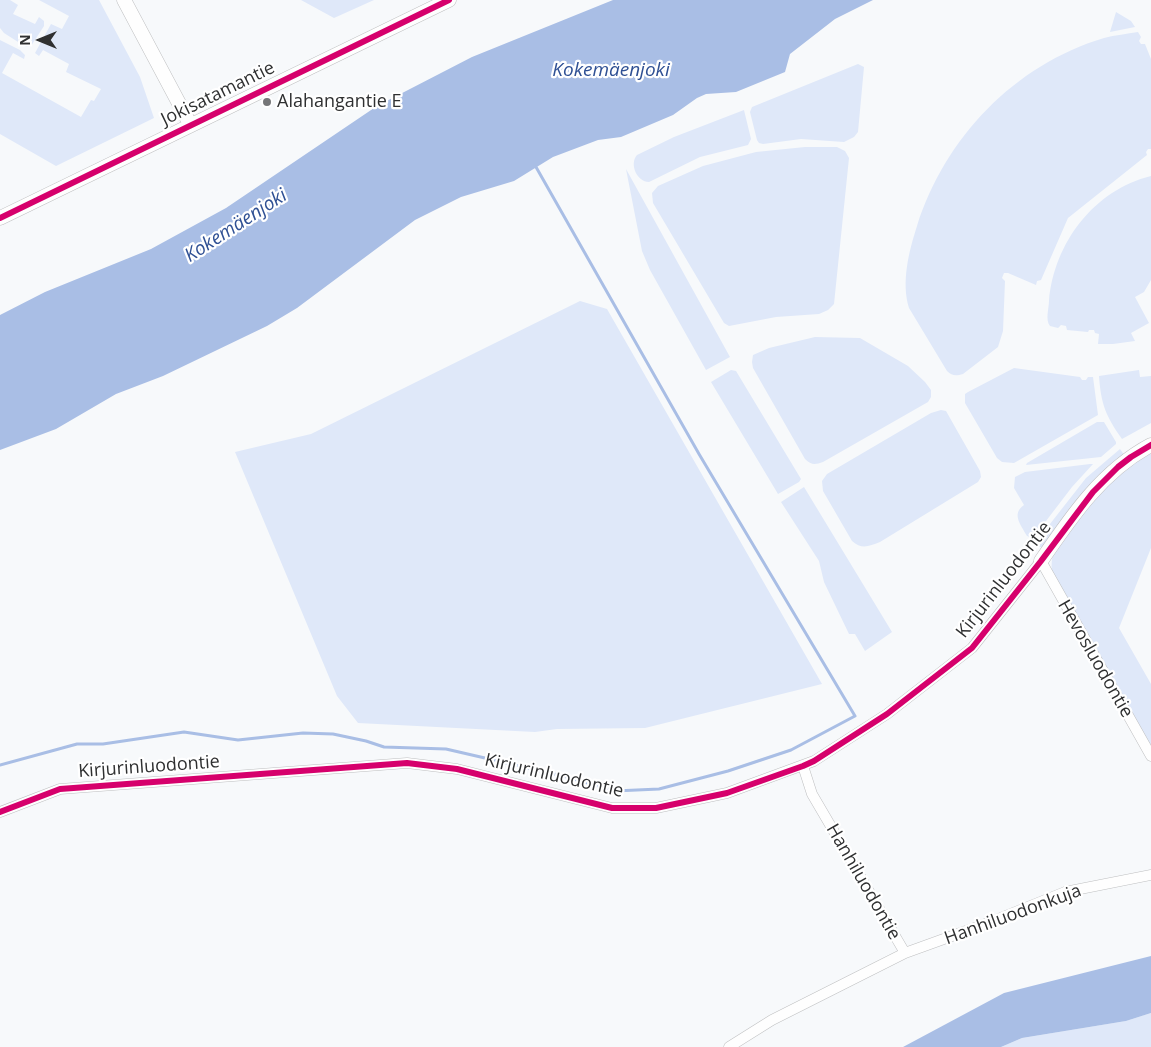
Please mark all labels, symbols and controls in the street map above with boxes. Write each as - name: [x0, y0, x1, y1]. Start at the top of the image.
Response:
- north arrow: [15, 15, 65, 65]
- text: N: [15, 34, 34, 46]
- street label: Jokisatamantie: [158, 57, 278, 131]
- water label: Kokemäenjoki: [552, 60, 670, 82]
- place label: Alahangantie E: [277, 91, 402, 113]
- marker: Alahangantie E: [261, 96, 273, 108]
- water label: Kokemäenjoki: [181, 184, 291, 268]
- street label: Kirjurinluodontie: [952, 517, 1056, 643]
- street label: Hevosluodontie: [1053, 596, 1137, 722]
- street label: Kirjurinluodontie: [482, 750, 626, 802]
- street label: Kirjurinluodontie: [78, 751, 220, 783]
- street label: Hanhiluodontie: [821, 820, 905, 944]
- street label: Hanhiluodonkuja: [942, 880, 1084, 950]

